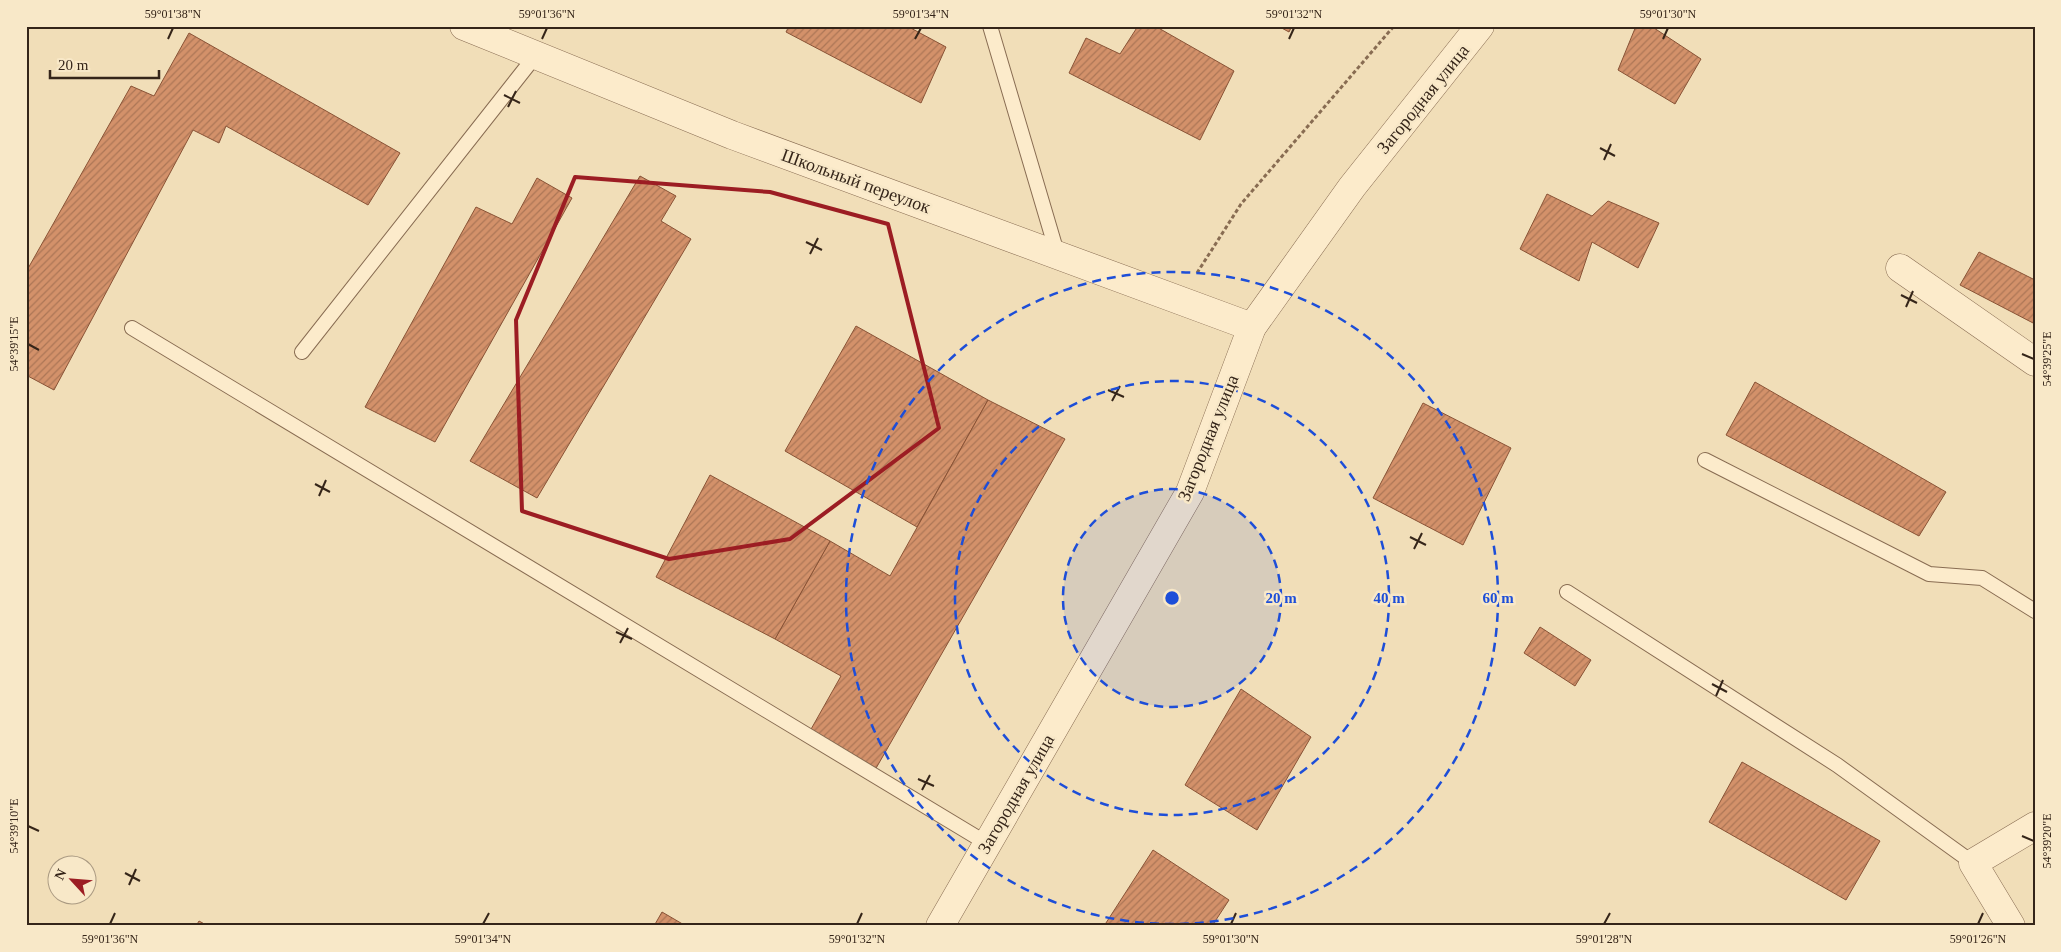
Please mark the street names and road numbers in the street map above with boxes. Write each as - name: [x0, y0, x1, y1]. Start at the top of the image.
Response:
- street label: Загородная улица: [1373, 40, 1473, 158]
- street label: Школьный переулок: [779, 145, 933, 217]
- street label: Загородная улица: [1174, 372, 1242, 504]
- street label: Загородная улица: [974, 731, 1058, 857]

